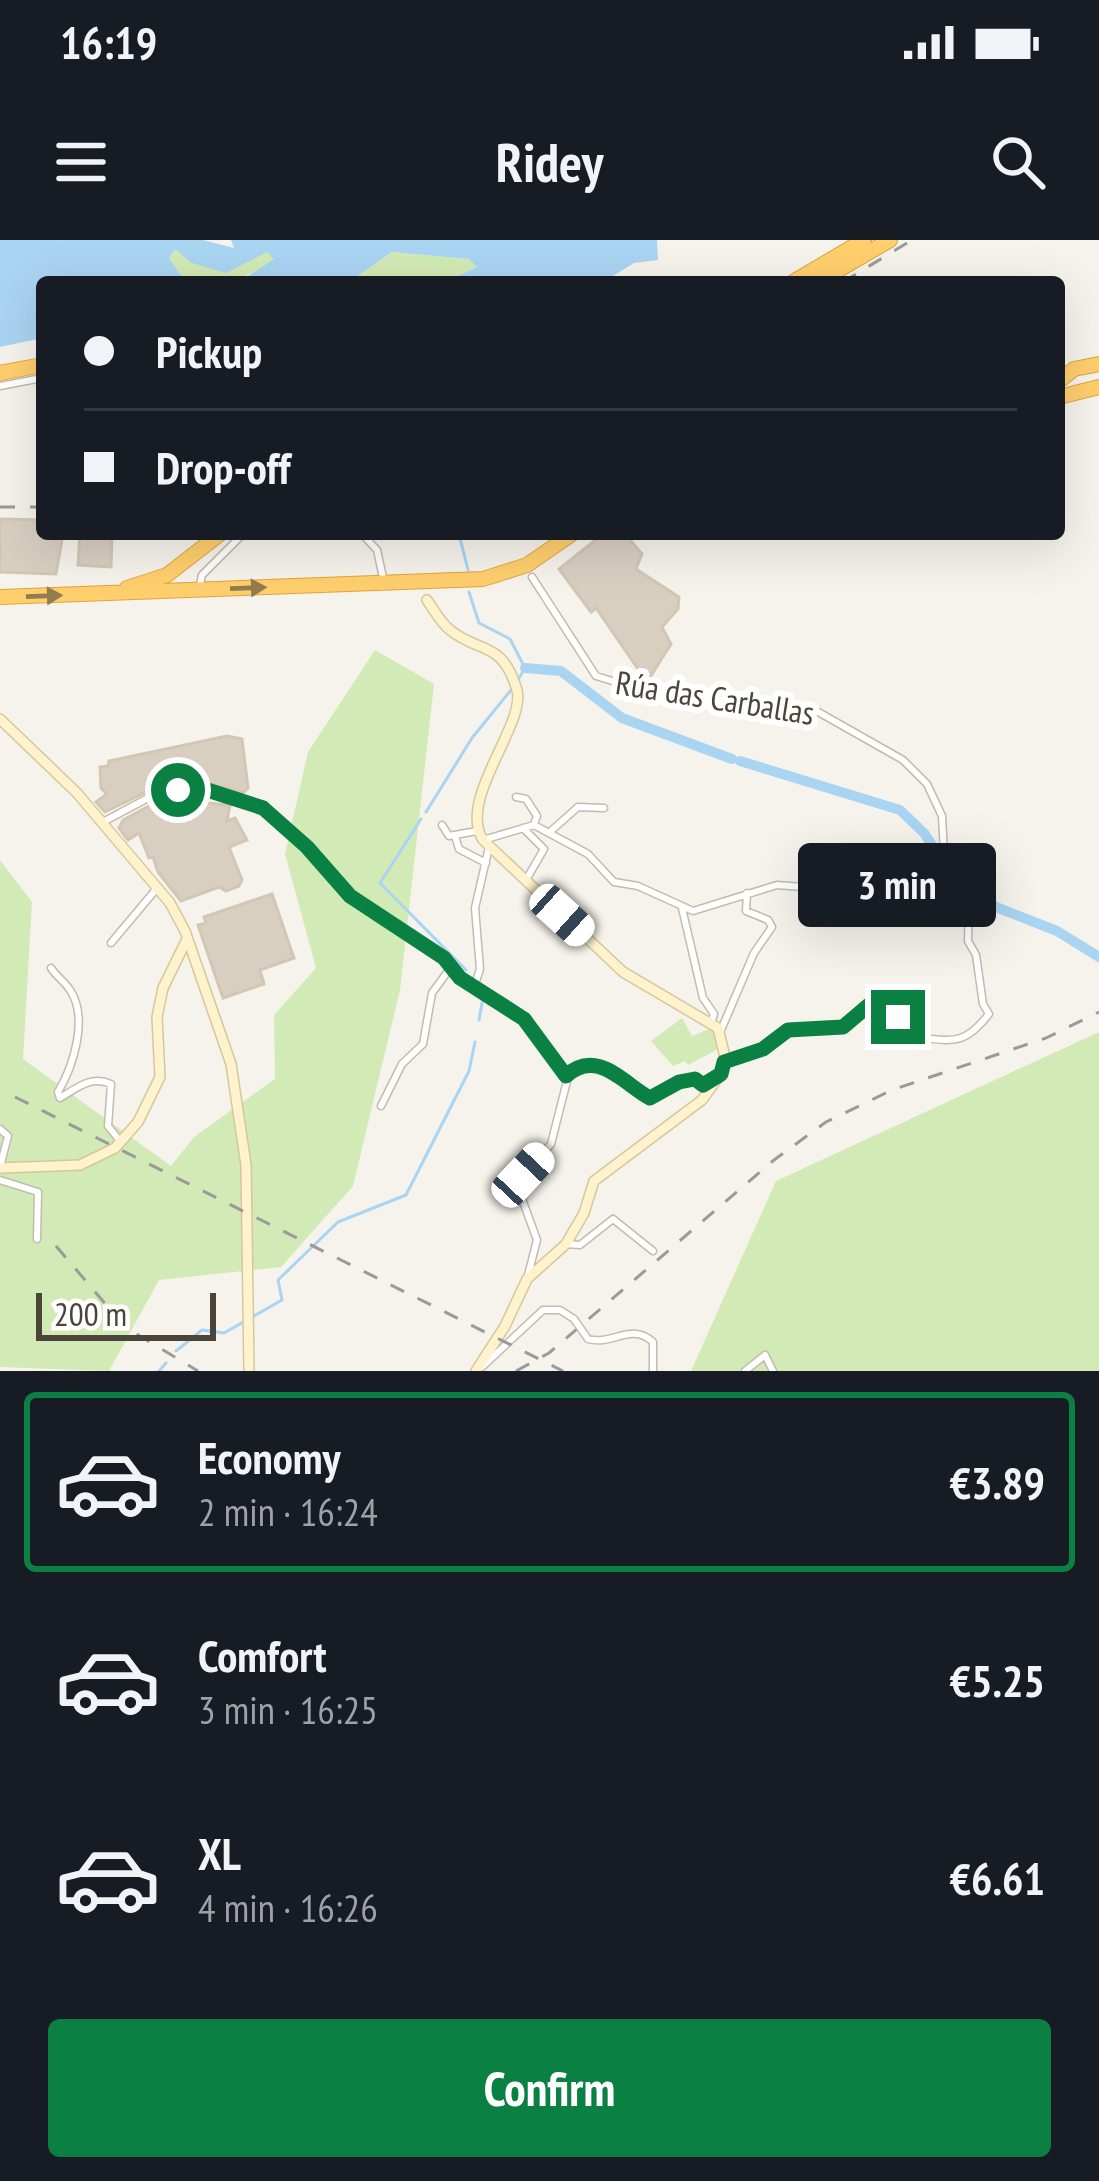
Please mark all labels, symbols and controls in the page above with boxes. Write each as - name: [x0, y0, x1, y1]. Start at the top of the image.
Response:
- text: 16:19: [60, 13, 157, 71]
- text: Ridey: [496, 127, 603, 197]
- icon: menu: [48, 129, 114, 195]
- icon: search: [985, 129, 1051, 195]
- text: Pickup: [156, 322, 262, 380]
- text: Drop-off: [156, 438, 290, 496]
- one-way arrow: [230, 579, 268, 598]
- one-way arrow: [26, 586, 64, 605]
- street label: Rúa das Carballas: [613, 660, 817, 734]
- route start: [151, 763, 205, 817]
- callout: 3 min: [799, 843, 997, 927]
- text: 3 min: [858, 859, 936, 910]
- car: [523, 878, 601, 952]
- route end: [871, 990, 925, 1044]
- car: [485, 1136, 561, 1214]
- scale bar: [36, 1287, 216, 1340]
- text: 200 m: [54, 1292, 127, 1335]
- icon: car: [54, 1428, 162, 1536]
- text: Economy: [198, 1428, 341, 1486]
- text: €3.89: [949, 1453, 1045, 1511]
- text: 2 min · 16:24: [198, 1486, 378, 1537]
- icon: car: [54, 1626, 162, 1734]
- text: Comfort: [198, 1626, 327, 1684]
- text: €5.25: [949, 1651, 1045, 1709]
- text: 3 min · 16:25: [198, 1684, 378, 1735]
- icon: car: [54, 1824, 162, 1932]
- text: XL: [198, 1824, 241, 1882]
- text: €6.61: [949, 1849, 1045, 1907]
- text: 4 min · 16:26: [198, 1882, 378, 1933]
- button: Confirm: [48, 2019, 1051, 2157]

